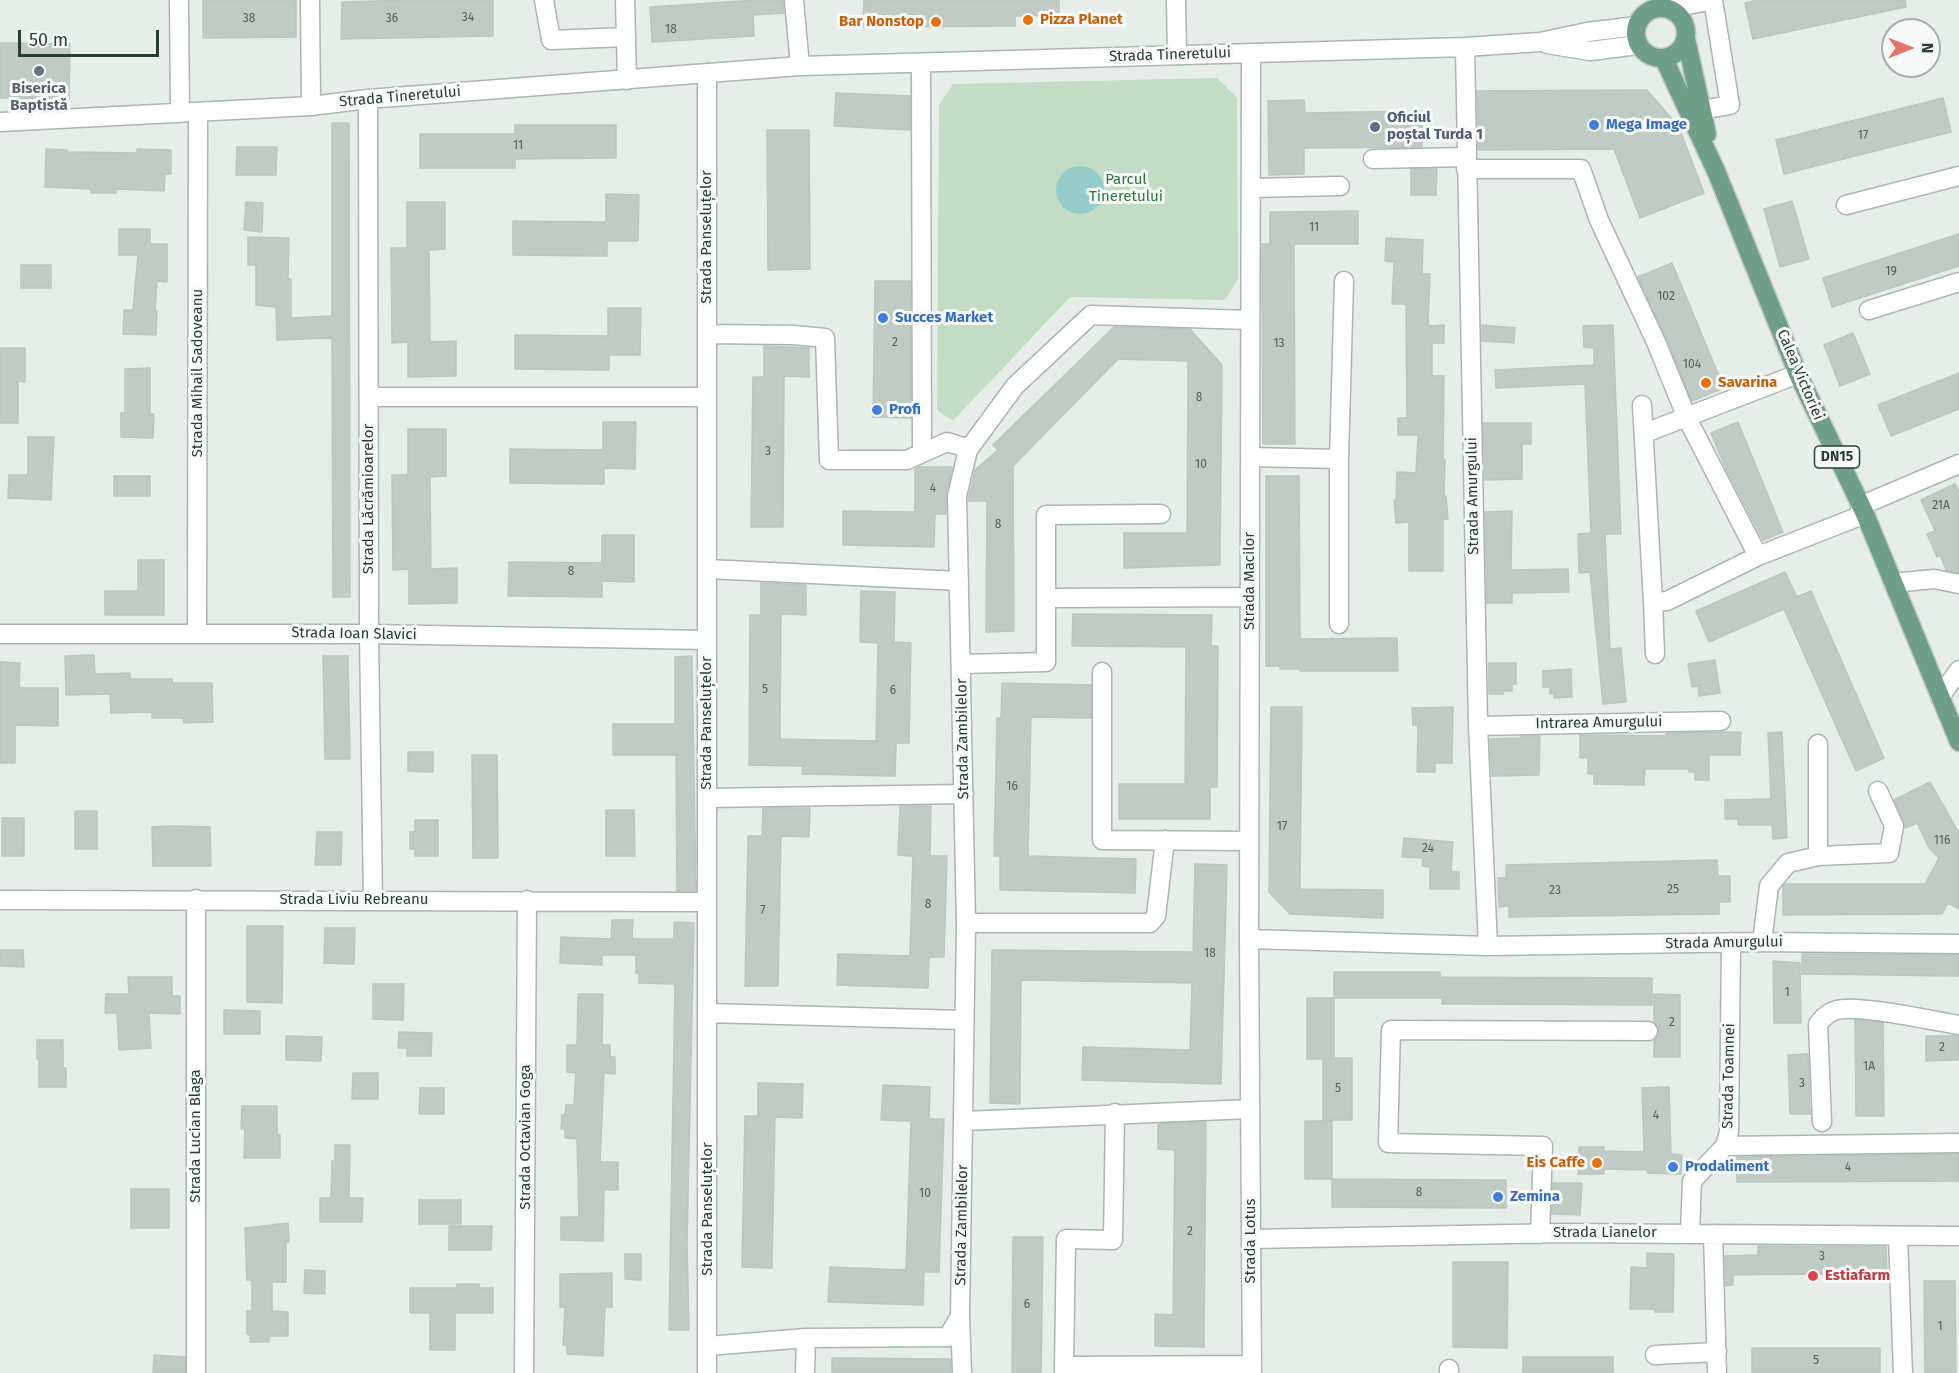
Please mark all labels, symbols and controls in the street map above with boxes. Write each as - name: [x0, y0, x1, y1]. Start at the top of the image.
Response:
- house number: 34: [462, 11, 474, 25]
- place label: Pizza Planet: [1040, 11, 1123, 29]
- house number: 38: [243, 12, 255, 26]
- house number: 36: [386, 12, 398, 26]
- place label: Bar Nonstop: [839, 13, 924, 31]
- marker: Pizza Planet: [1021, 13, 1035, 27]
- marker: Bar Nonstop: [929, 15, 943, 29]
- scale bar: [21, 18, 162, 56]
- north arrow: [1881, 18, 1941, 78]
- house number: 18: [665, 23, 677, 37]
- text: 50 m: [29, 29, 68, 51]
- text: N: [1918, 43, 1937, 53]
- street label: Strada Tineretului: [1109, 44, 1231, 66]
- marker: Biserica Baptistă: [32, 64, 46, 78]
- place label: Biserica Baptistă: [10, 80, 68, 115]
- street label: Strada Tineretului: [338, 83, 462, 111]
- place label: Oficiul poștal Turda 1: [1387, 109, 1483, 144]
- place label: Mega Image: [1606, 116, 1687, 134]
- marker: Mega Image: [1587, 118, 1601, 132]
- marker: Oficiul poștal Turda 1: [1368, 120, 1382, 134]
- house number: 17: [1858, 129, 1868, 143]
- house number: 11: [513, 139, 523, 153]
- street label: Strada Panseluțelor: [698, 170, 716, 304]
- park label: Parcul Tineretului: [1089, 171, 1163, 206]
- house number: 11: [1309, 221, 1319, 235]
- house number: 19: [1885, 265, 1897, 279]
- street label: Strada Mihail Sadoveanu: [189, 289, 207, 457]
- house number: 102: [1657, 290, 1675, 304]
- place label: Succes Market: [895, 309, 993, 327]
- marker: Succes Market: [876, 311, 890, 325]
- street label: Calea Victoriei: [1773, 327, 1827, 423]
- house number: 2: [892, 336, 898, 350]
- house number: 13: [1273, 337, 1285, 351]
- house number: 104: [1683, 358, 1701, 372]
- place label: Savarina: [1718, 374, 1777, 392]
- marker: Savarina: [1699, 376, 1713, 390]
- house number: 8: [1196, 391, 1202, 405]
- place label: Profi: [889, 401, 921, 419]
- marker: Profi: [870, 403, 884, 417]
- street label: Strada Lăcrămioarelor: [360, 424, 378, 574]
- street label: Strada Amurgului: [1463, 437, 1483, 555]
- house number: 3: [765, 445, 771, 459]
- road number: DN15: [1814, 446, 1860, 468]
- house number: 10: [1195, 458, 1207, 472]
- house number: 4: [930, 482, 936, 496]
- house number: 21A: [1932, 499, 1950, 513]
- house number: 8: [995, 518, 1001, 532]
- street label: Strada Macilor: [1241, 532, 1259, 630]
- house number: 8: [568, 565, 574, 579]
- street label: Strada Ioan Slavici: [291, 624, 417, 644]
- street label: Strada Panseluțelor: [698, 656, 716, 790]
- street label: Strada Zambilelor: [953, 678, 973, 800]
- house number: 5: [762, 683, 768, 697]
- house number: 6: [890, 684, 896, 698]
- street label: Intrarea Amurgului: [1535, 713, 1663, 733]
- house number: 16: [1006, 780, 1018, 794]
- house number: 17: [1277, 820, 1287, 834]
- house number: 116: [1934, 834, 1950, 848]
- house number: 24: [1422, 842, 1434, 856]
- house number: 25: [1667, 883, 1679, 897]
- house number: 23: [1549, 884, 1561, 898]
- street label: Strada Liviu Rebreanu: [279, 891, 429, 909]
- house number: 8: [925, 898, 931, 912]
- house number: 7: [760, 904, 766, 918]
- street label: Strada Amurgului: [1665, 933, 1783, 953]
- house number: 18: [1204, 947, 1216, 961]
- house number: 1: [1784, 986, 1790, 1000]
- house number: 2: [1669, 1016, 1675, 1030]
- street label: Strada Toamnei: [1719, 1023, 1739, 1129]
- house number: 2: [1939, 1041, 1945, 1055]
- house number: 1A: [1863, 1060, 1875, 1074]
- street label: Strada Octavian Goga: [517, 1064, 535, 1210]
- street label: Strada Lucian Blaga: [187, 1069, 205, 1203]
- house number: 3: [1799, 1077, 1805, 1091]
- house number: 5: [1335, 1082, 1341, 1096]
- house number: 4: [1653, 1109, 1659, 1123]
- street label: Strada Panseluțelor: [699, 1142, 717, 1276]
- place label: Eis Caffe: [1527, 1154, 1585, 1172]
- marker: Eis Caffe: [1590, 1156, 1604, 1170]
- place label: Prodaliment: [1685, 1158, 1769, 1176]
- marker: Prodaliment: [1666, 1160, 1680, 1174]
- house number: 4: [1845, 1161, 1851, 1175]
- street label: Strada Zambilelor: [952, 1164, 972, 1286]
- house number: 8: [1416, 1186, 1422, 1200]
- house number: 10: [919, 1187, 931, 1201]
- place label: Zemina: [1510, 1188, 1560, 1206]
- marker: Zemina: [1491, 1190, 1505, 1204]
- street label: Strada Lotus: [1242, 1198, 1260, 1284]
- street label: Strada Lianelor: [1553, 1224, 1657, 1242]
- house number: 2: [1187, 1225, 1193, 1239]
- house number: 3: [1819, 1250, 1825, 1264]
- place label: Estiafarm: [1825, 1267, 1890, 1285]
- marker: Estiafarm: [1806, 1269, 1820, 1283]
- house number: 6: [1024, 1298, 1030, 1312]
- house number: 1: [1937, 1320, 1943, 1334]
- house number: 5: [1813, 1354, 1819, 1368]

